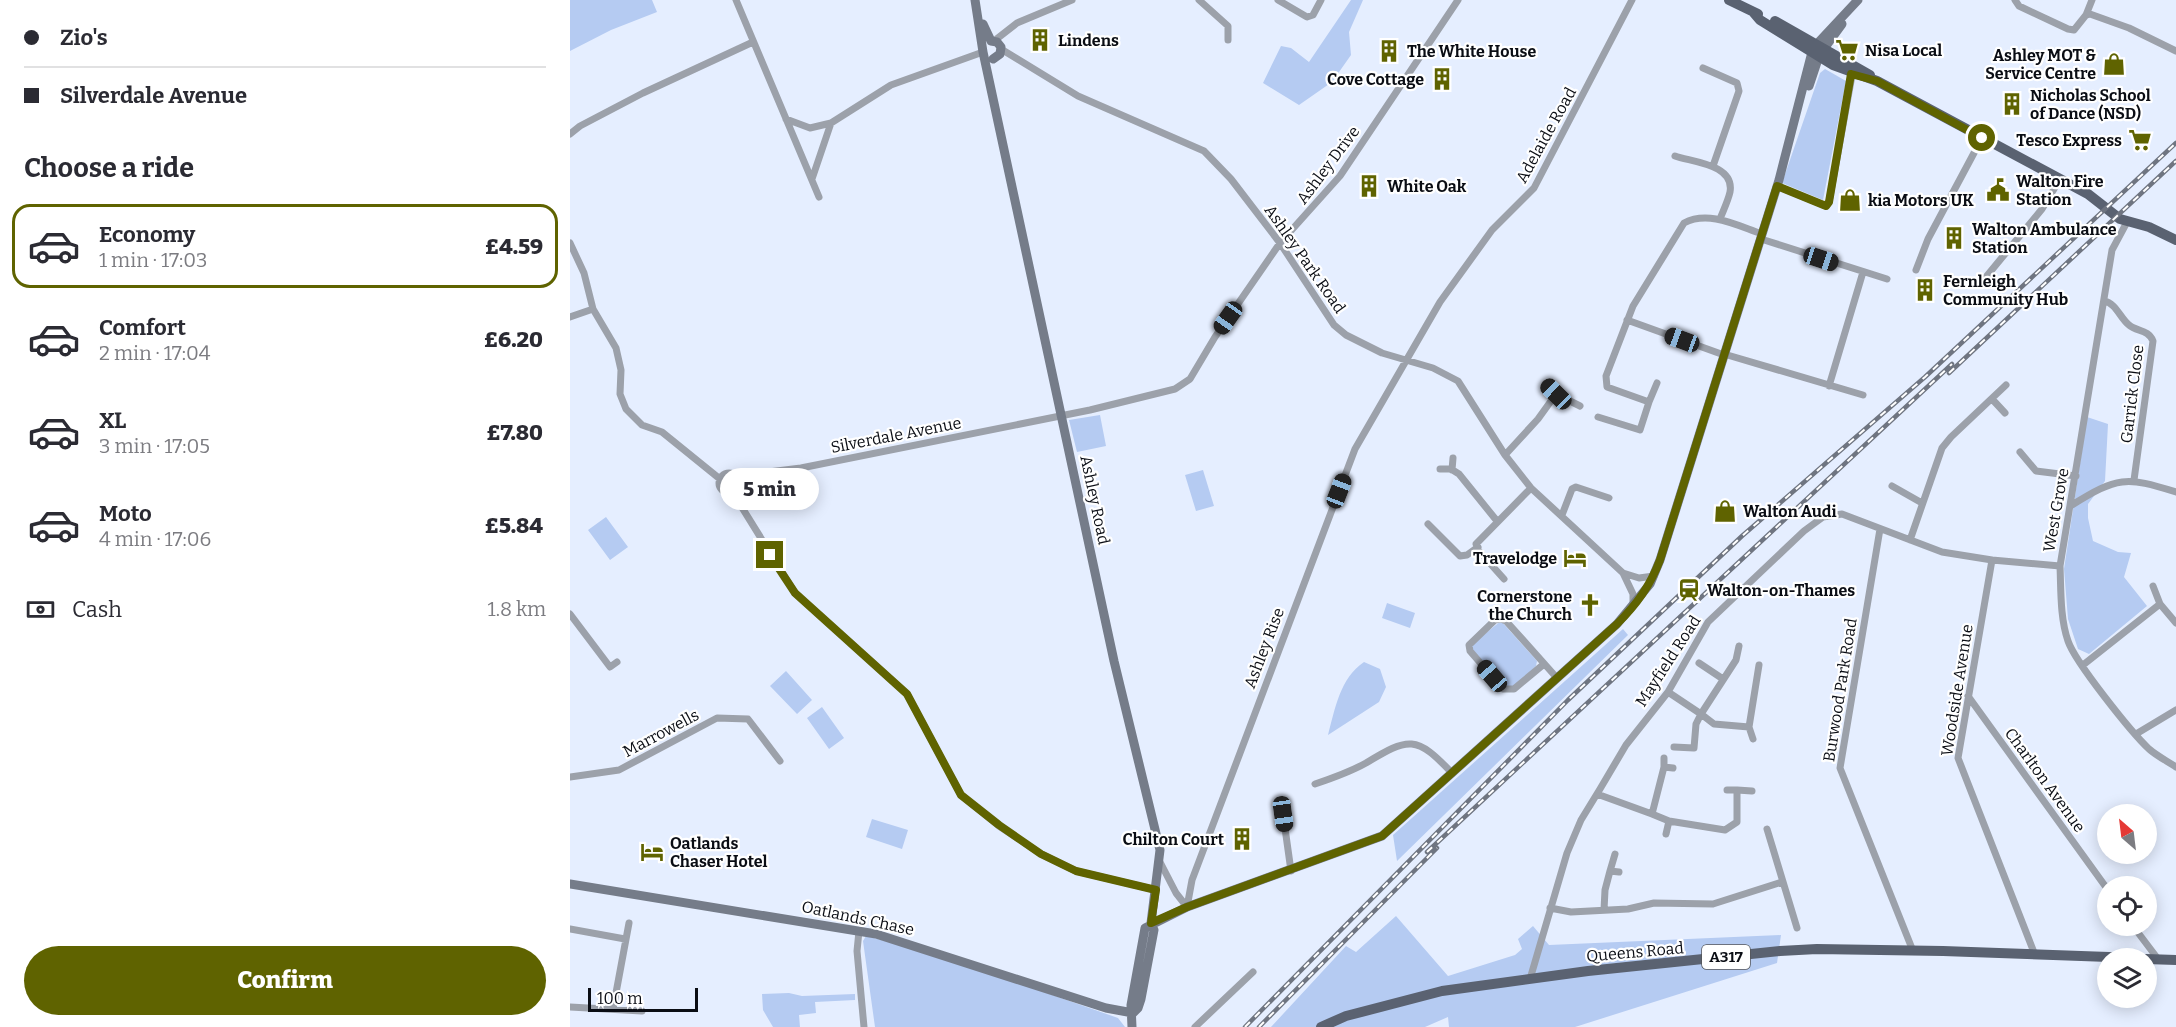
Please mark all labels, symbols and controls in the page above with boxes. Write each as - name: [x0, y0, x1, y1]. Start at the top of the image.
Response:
- text: Zio's: [60, 24, 108, 51]
- building icon: Lindens: [1027, 27, 1053, 53]
- place label: Lindens: [1058, 31, 1119, 50]
- supermarket icon: Nisa Local: [1834, 37, 1860, 63]
- building icon: The White House: [1376, 38, 1402, 64]
- place label: Nisa Local: [1865, 41, 1942, 60]
- place label: The White House: [1407, 42, 1536, 61]
- place label: Ashley MOT & Service Centre: [1985, 46, 2096, 83]
- shop icon: Ashley MOT & Service Centre: [2101, 51, 2127, 77]
- building icon: Cove Cottage: [1429, 66, 1455, 92]
- place label: Cove Cottage: [1327, 70, 1424, 89]
- text: Silverdale Avenue: [60, 82, 247, 109]
- street label: Adelaide Road: [1512, 83, 1580, 186]
- place label: Nicholas School of Dance (NSD): [2030, 86, 2151, 123]
- building icon: Nicholas School of Dance (NSD): [1999, 91, 2025, 117]
- street label: Ashley Drive: [1292, 122, 1364, 208]
- route start: [1968, 124, 1995, 151]
- supermarket icon: Tesco Express: [2127, 127, 2153, 153]
- place label: Tesco Express: [2016, 131, 2122, 150]
- text: Choose a ride: [24, 152, 194, 184]
- place label: Walton Fire Station: [2016, 172, 2104, 209]
- building icon: White Oak: [1356, 173, 1382, 199]
- place label: White Oak: [1387, 177, 1467, 196]
- public building icon: Walton Fire Station: [1985, 177, 2011, 203]
- shop icon: kia Motors UK: [1837, 187, 1863, 213]
- place label: kia Motors UK: [1868, 191, 1974, 210]
- street label: Ashley Park Road: [1261, 201, 1350, 317]
- icon: car: [27, 219, 81, 273]
- place label: Walton Ambulance Station: [1972, 220, 2117, 257]
- text: Economy: [99, 221, 195, 248]
- building icon: Walton Ambulance Station: [1941, 225, 1967, 251]
- text: £4.59: [485, 233, 543, 260]
- car: [1801, 245, 1841, 273]
- text: 1 min · 17:03: [99, 248, 207, 272]
- place label: Fernleigh Community Hub: [1943, 272, 2068, 309]
- building icon: Fernleigh Community Hub: [1912, 277, 1938, 303]
- car: [1210, 298, 1246, 338]
- icon: car: [27, 312, 81, 366]
- text: Comfort: [99, 314, 186, 341]
- car: [1662, 325, 1702, 355]
- text: £6.20: [484, 326, 543, 353]
- text: 2 min · 17:04: [99, 341, 210, 365]
- street label: Garrick Close: [2117, 344, 2147, 444]
- car: [1537, 375, 1575, 413]
- icon: car: [27, 405, 81, 459]
- text: XL: [99, 407, 126, 434]
- street label: Silverdale Avenue: [829, 413, 963, 457]
- text: £7.80: [487, 419, 543, 446]
- text: 3 min · 17:05: [99, 434, 210, 458]
- street label: Ashley Road: [1076, 454, 1114, 547]
- street label: West Grove: [2039, 467, 2073, 553]
- callout: 5 min: [720, 468, 820, 510]
- car: [1324, 471, 1354, 511]
- text: 5 min: [743, 477, 796, 501]
- icon: car: [27, 498, 81, 552]
- shop icon: Walton Audi: [1712, 498, 1738, 524]
- text: Moto: [99, 500, 152, 527]
- place label: Walton Audi: [1743, 502, 1837, 521]
- text: £5.84: [485, 512, 543, 539]
- text: 4 min · 17:06: [99, 527, 211, 551]
- route end: [756, 541, 783, 568]
- hotel icon: Travelodge: [1562, 545, 1588, 571]
- place label: Travelodge: [1473, 549, 1557, 568]
- station icon: Walton-on-Thames: [1676, 577, 1702, 603]
- place label: Walton-on-Thames: [1707, 581, 1855, 600]
- place label: Cornerstone the Church: [1477, 587, 1572, 624]
- church icon: Cornerstone the Church: [1577, 592, 1603, 618]
- icon: cash: [24, 593, 57, 626]
- text: Cash: [72, 596, 122, 623]
- text: 1.8 km: [487, 597, 546, 621]
- street label: Ashley Rise: [1240, 605, 1288, 691]
- street label: Mayfield Road: [1631, 611, 1705, 710]
- street label: Burwood Park Road: [1819, 616, 1861, 763]
- street label: Woodside Avenue: [1937, 623, 1977, 757]
- car: [1473, 657, 1511, 695]
- street label: Marrowells: [620, 705, 702, 761]
- street label: Charlton Avenue: [2001, 724, 2089, 836]
- car: [1272, 795, 1294, 833]
- north arrow: [2097, 804, 2157, 864]
- map controls: [2097, 804, 2157, 1008]
- building icon: Chilton Court: [1229, 826, 1255, 852]
- place label: Chilton Court: [1123, 830, 1225, 849]
- place label: Oatlands Chaser Hotel: [670, 834, 767, 871]
- hotel icon: Oatlands Chaser Hotel: [639, 839, 665, 865]
- button: locate: [2097, 876, 2157, 936]
- street label: Oatlands Chase: [800, 897, 916, 939]
- street label: Queens Road: [1585, 938, 1685, 966]
- road number: A317: [1702, 945, 1750, 969]
- button: Confirm: [24, 946, 546, 1015]
- button: layers: [2097, 948, 2157, 1008]
- scale bar: [588, 985, 698, 1012]
- text: 100 m: [597, 989, 642, 1008]

